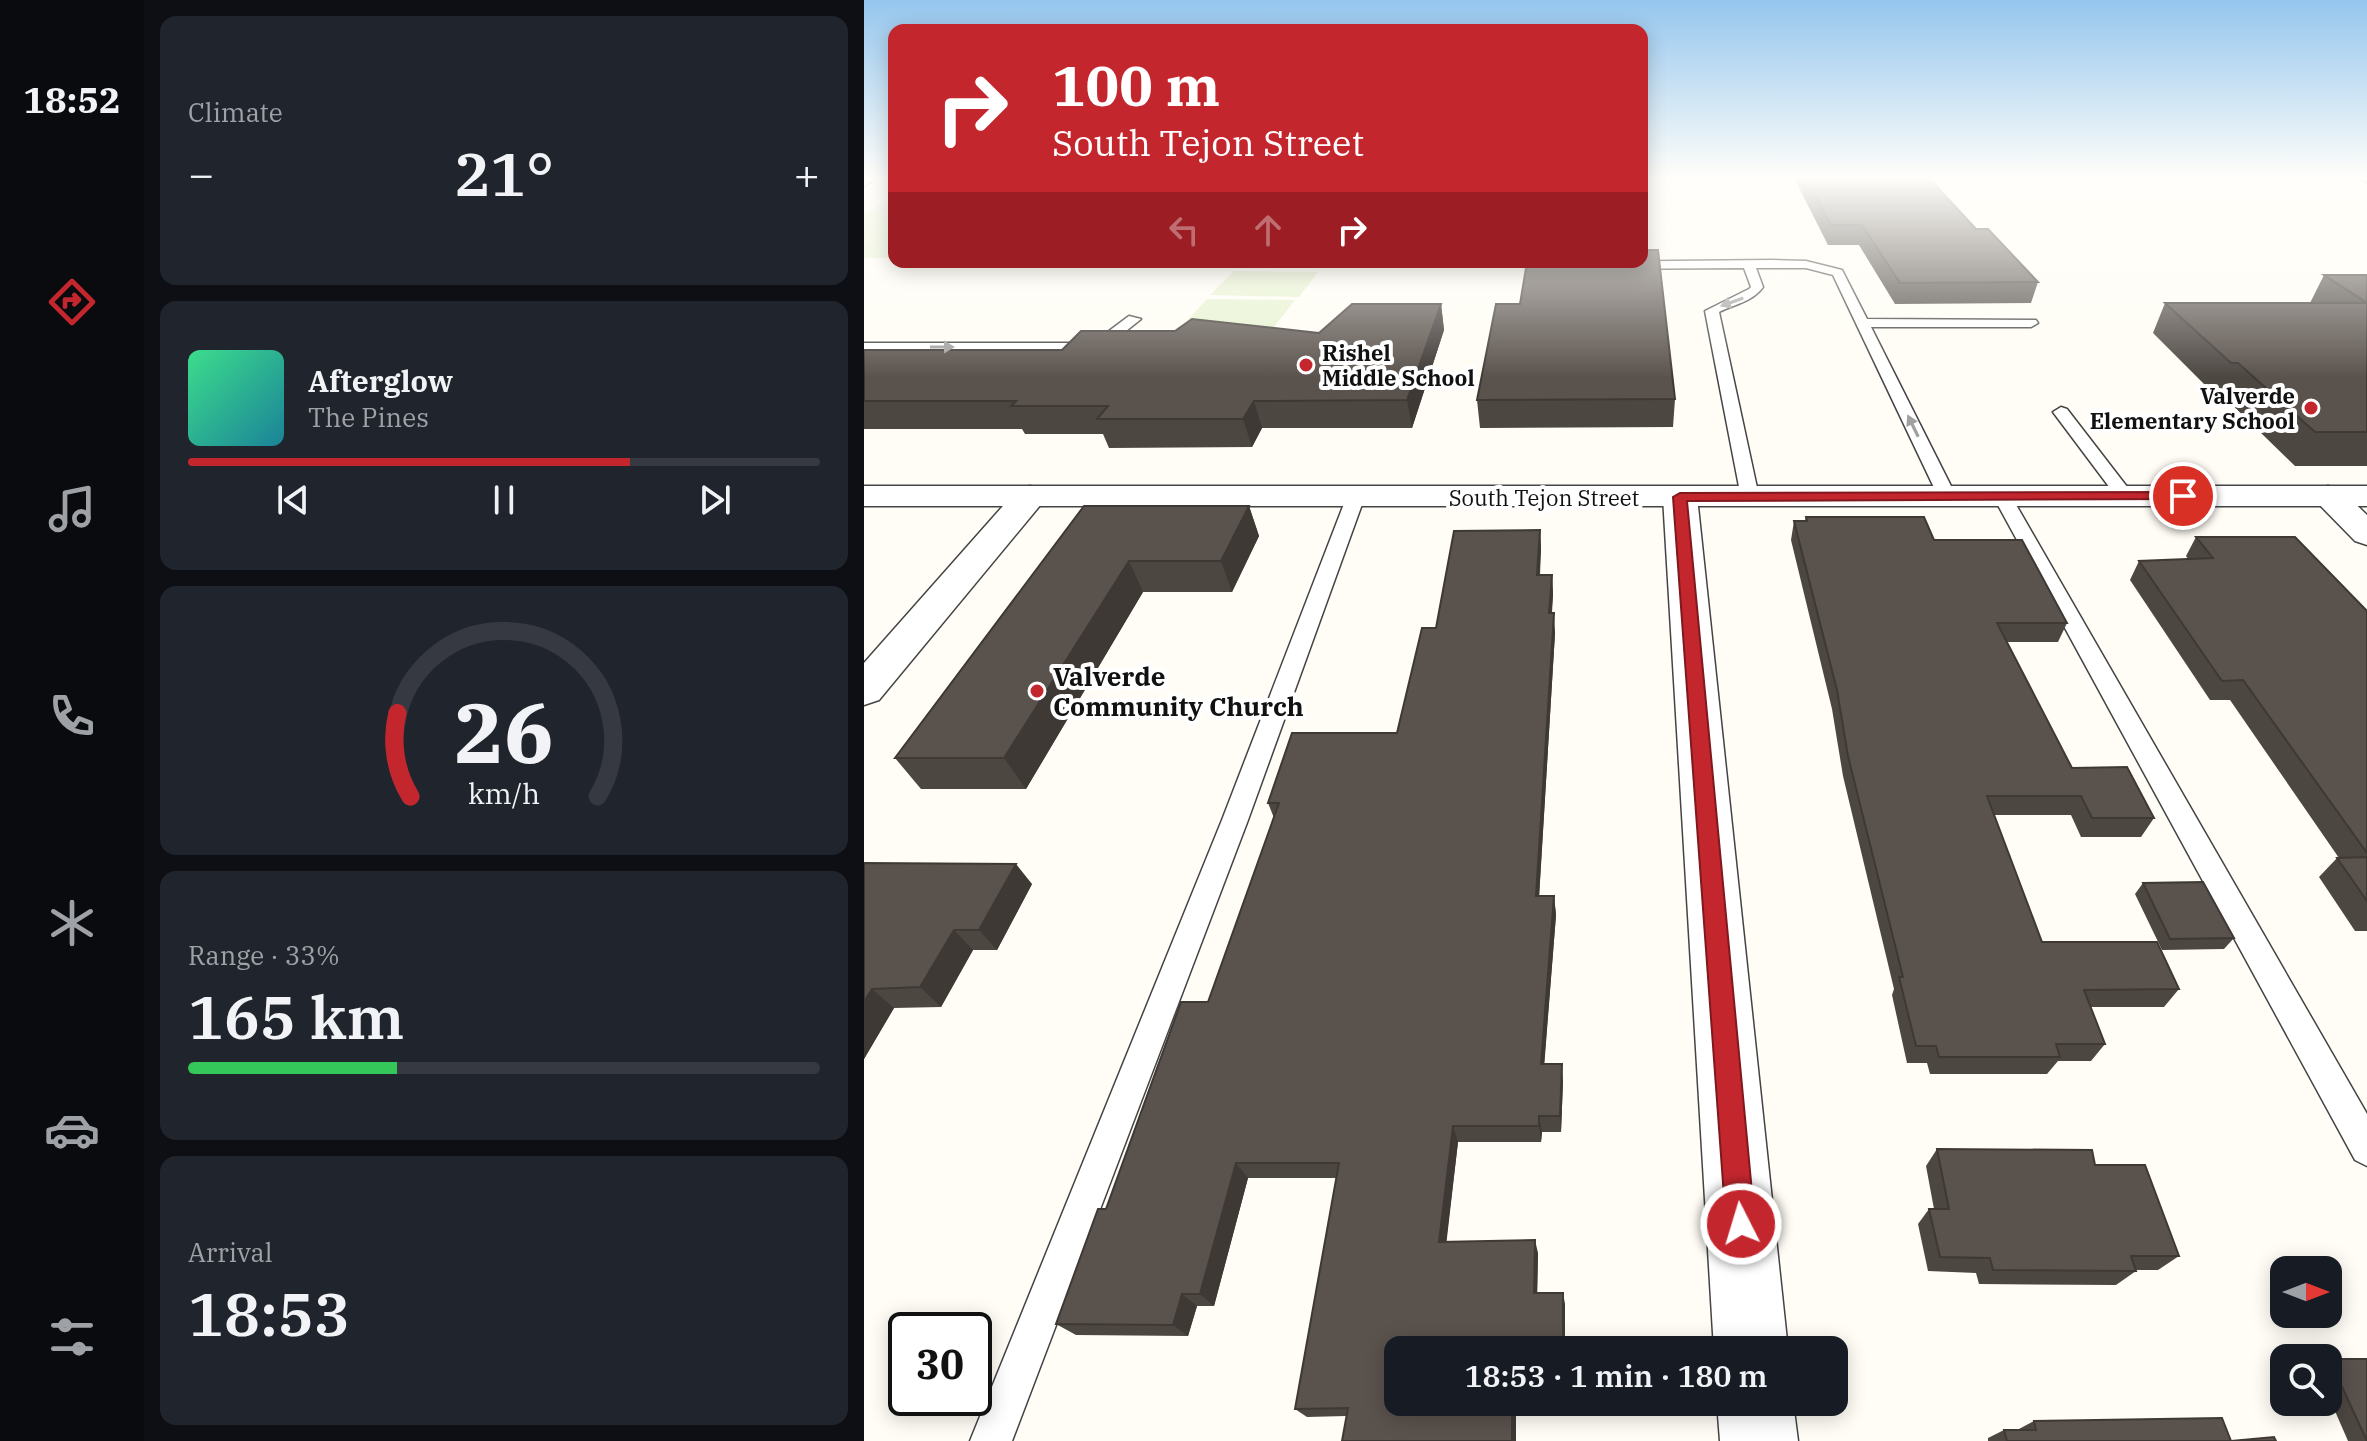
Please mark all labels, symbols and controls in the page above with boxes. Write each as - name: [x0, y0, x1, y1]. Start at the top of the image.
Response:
- text: 100 m: [1052, 49, 1220, 121]
- icon: right: [920, 56, 1024, 160]
- text: 18:52: [23, 76, 121, 123]
- text: Climate: [188, 95, 283, 129]
- text: South Tejon Street: [1052, 119, 1364, 166]
- text: 21°: [454, 134, 554, 213]
- text: −: [188, 145, 214, 202]
- text: +: [794, 145, 820, 202]
- icon: left: [1162, 208, 1206, 252]
- icon: ahead: [1246, 208, 1290, 252]
- icon: right: [1330, 208, 1374, 252]
- icon: directions: [44, 274, 100, 330]
- one-way arrow: [1719, 296, 1743, 308]
- place label: Rishel Middle School: [1322, 338, 1475, 392]
- one-way arrow: [930, 341, 955, 353]
- marker: Rishel Middle School: [1297, 356, 1315, 374]
- text: Afterglow: [308, 361, 453, 400]
- place label: Valverde Elementary School: [2090, 381, 2295, 435]
- marker: Valverde Elementary School: [2302, 399, 2320, 417]
- text: The Pines: [308, 400, 429, 434]
- one-way arrow: [1906, 415, 1920, 438]
- pin: [2149, 462, 2217, 530]
- icon: arrive: [2161, 474, 2205, 518]
- icon: previous: [271, 478, 315, 522]
- icon: pause: [482, 478, 526, 522]
- icon: next: [693, 478, 737, 522]
- icon: music: [44, 481, 100, 537]
- street label: South Tejon Street: [1449, 483, 1640, 512]
- place label: Valverde Community Church: [1053, 659, 1304, 723]
- text: 26: [454, 677, 554, 785]
- marker: Valverde Community Church: [1028, 682, 1046, 700]
- icon: phone: [44, 688, 100, 744]
- text: km/h: [468, 775, 540, 812]
- icon: climate: [44, 895, 100, 951]
- text: Range · 33%: [188, 938, 340, 972]
- text: 165 km: [188, 977, 404, 1056]
- icon: car: [44, 1102, 100, 1158]
- position arrow: [1699, 1182, 1783, 1266]
- text: Arrival: [188, 1235, 273, 1269]
- north arrow: [2270, 1256, 2342, 1328]
- map controls: [2270, 1256, 2342, 1416]
- text: 18:53: [188, 1274, 350, 1353]
- icon: filters: [44, 1309, 100, 1365]
- speed limit sign: 30: [888, 1312, 992, 1416]
- button: search: [2270, 1344, 2342, 1416]
- text: 18:53 · 1 min · 180 m: [1465, 1356, 1767, 1395]

